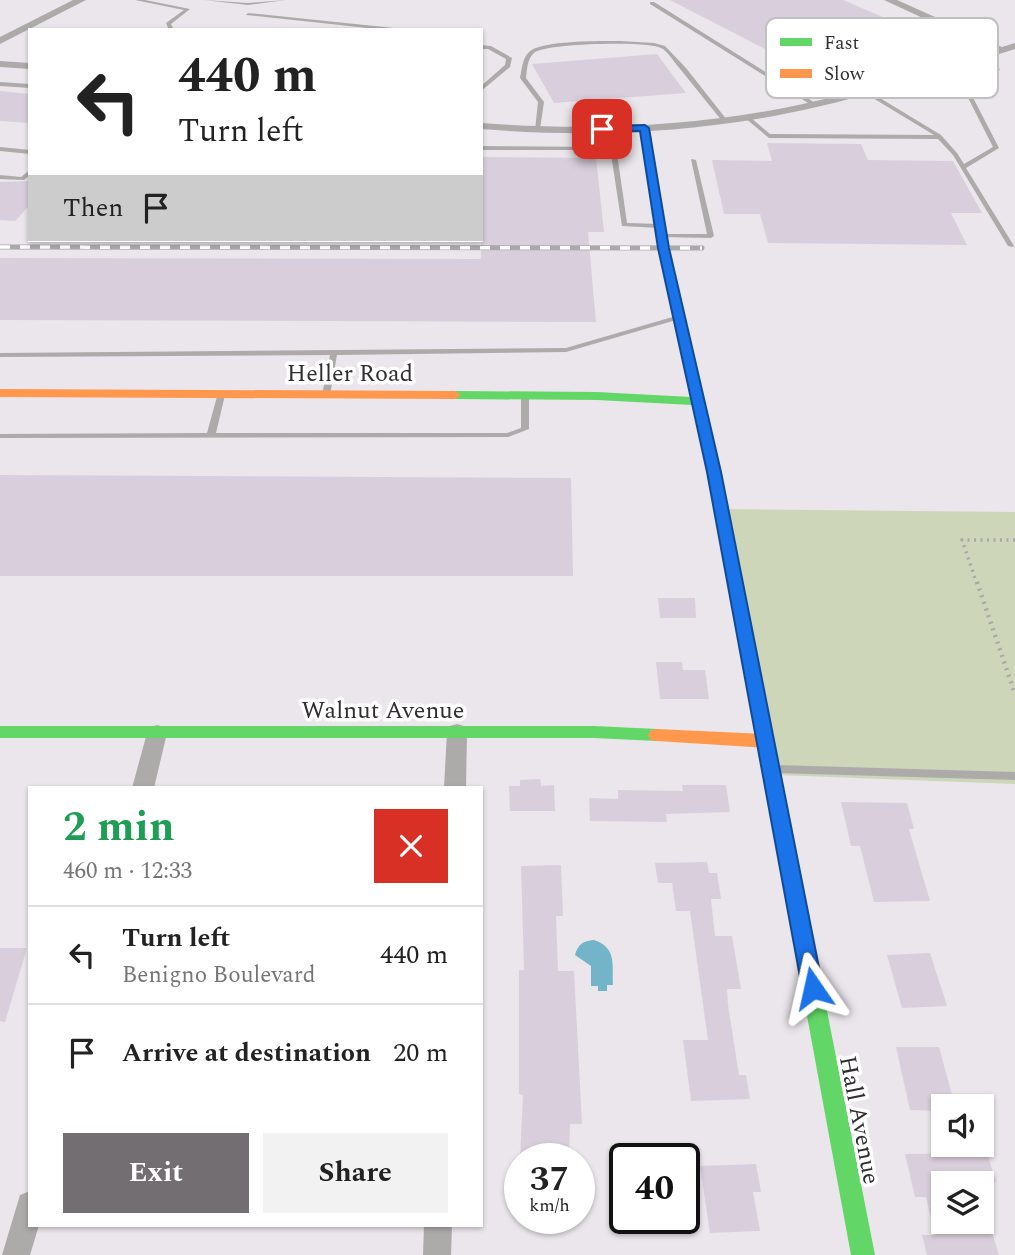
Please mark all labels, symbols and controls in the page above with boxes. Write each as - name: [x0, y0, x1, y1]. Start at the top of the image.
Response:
- legend: [766, 18, 998, 98]
- text: Fast: [824, 29, 860, 58]
- text: 440 m: [178, 39, 317, 114]
- icon: left: [63, 56, 154, 147]
- text: Slow: [824, 60, 865, 89]
- pin: [572, 99, 632, 159]
- text: Turn left: [178, 107, 304, 156]
- icon: arrive: [583, 110, 621, 148]
- text: Then: [63, 188, 123, 228]
- icon: arrive: [137, 189, 175, 227]
- street label: Heller Road: [287, 356, 413, 392]
- street label: Walnut Avenue: [302, 693, 464, 729]
- text: 2 min: [63, 796, 175, 859]
- button: close: [374, 809, 448, 883]
- text: 460 m · 12:33: [63, 854, 192, 889]
- text: Turn left: [122, 918, 230, 958]
- text: 440 m: [380, 935, 448, 975]
- icon: left: [63, 936, 101, 974]
- position arrow: [776, 951, 850, 1025]
- text: Benigno Boulevard: [122, 958, 316, 993]
- text: Arrive at destination: [122, 1033, 371, 1073]
- text: 20 m: [393, 1033, 448, 1073]
- icon: arrive: [63, 1034, 101, 1072]
- street label: Hall Avenue: [829, 1053, 889, 1188]
- map controls: [931, 1094, 994, 1234]
- button: sound: [931, 1094, 994, 1157]
- button: Exit: [63, 1133, 249, 1213]
- button: Share: [263, 1133, 448, 1213]
- speed limit sign: 40: [609, 1143, 700, 1234]
- text: 37: [530, 1153, 569, 1206]
- button: layers: [931, 1171, 994, 1234]
- text: km/h: [529, 1192, 570, 1219]

